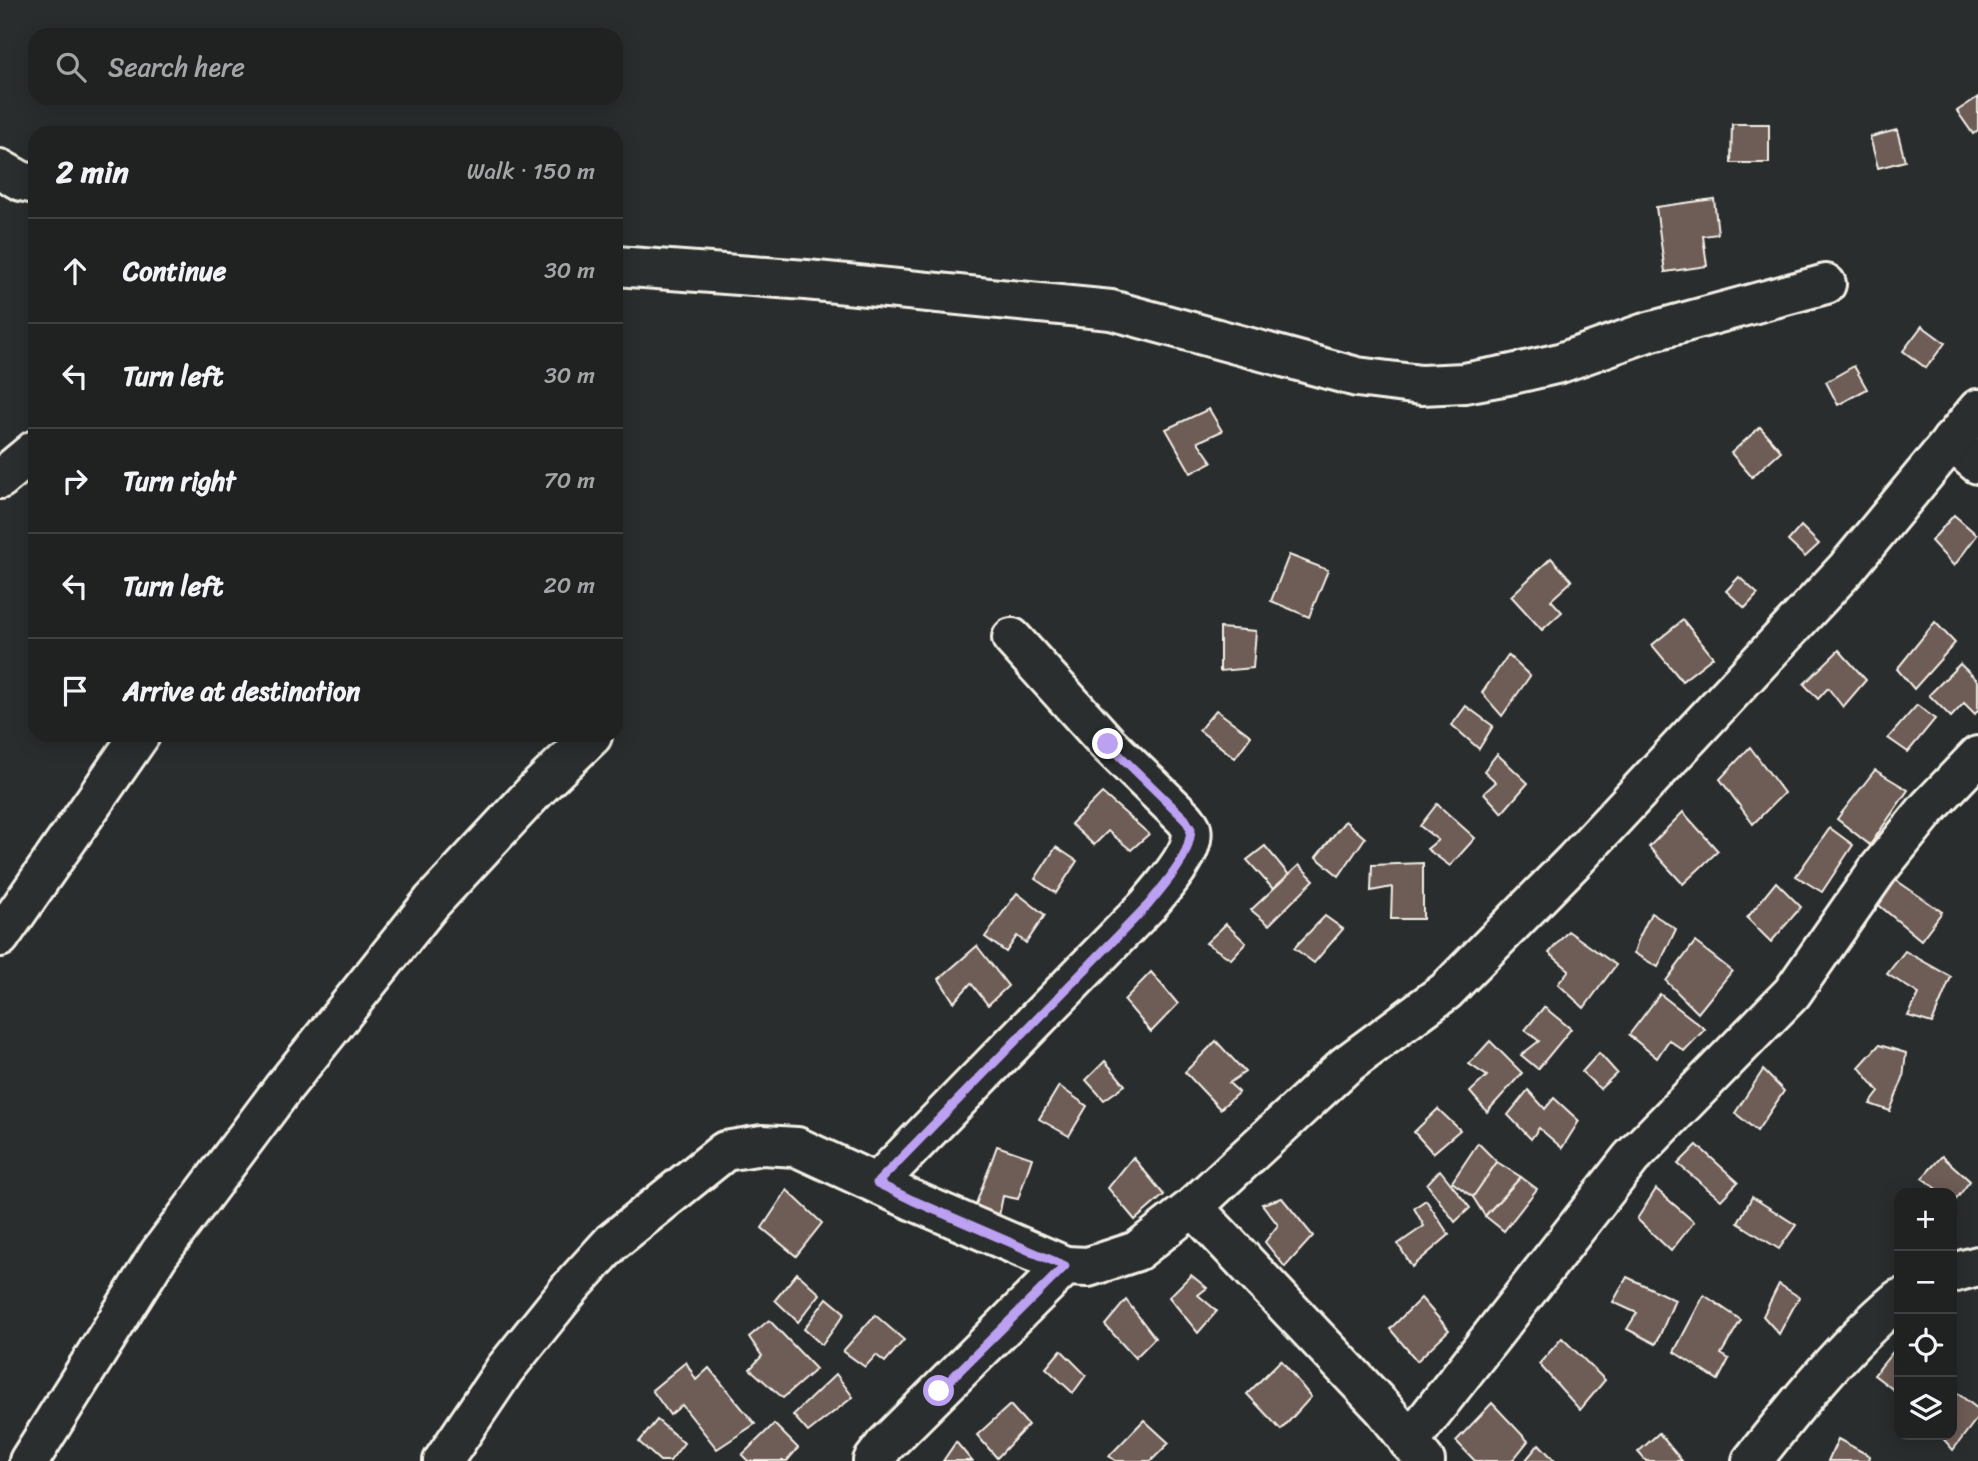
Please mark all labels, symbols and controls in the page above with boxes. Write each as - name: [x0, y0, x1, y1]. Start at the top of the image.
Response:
- search box: [28, 28, 623, 105]
- text: Search here: [108, 44, 245, 90]
- icon: search: [52, 48, 90, 86]
- text: 2 min: [56, 145, 129, 199]
- text: Walk · 150 m: [467, 151, 595, 192]
- text: Continue: [123, 248, 226, 294]
- text: 30 m: [544, 250, 595, 291]
- icon: ahead: [56, 252, 94, 290]
- text: Turn left: [123, 353, 223, 399]
- text: 30 m: [544, 355, 595, 396]
- icon: left: [56, 357, 94, 395]
- text: Turn right: [123, 458, 236, 504]
- text: 70 m: [544, 460, 595, 501]
- icon: right: [56, 462, 94, 500]
- text: Turn left: [123, 563, 223, 609]
- text: 20 m: [544, 565, 595, 606]
- icon: left: [56, 567, 94, 605]
- text: Arrive at destination: [123, 668, 360, 714]
- icon: arrive: [56, 672, 94, 710]
- route end: [1092, 728, 1123, 759]
- map controls: [1894, 1188, 1957, 1440]
- button: +: [1894, 1188, 1957, 1251]
- button: −: [1894, 1251, 1957, 1314]
- button: locate: [1894, 1314, 1957, 1377]
- route start: [923, 1375, 954, 1406]
- button: layers: [1894, 1377, 1957, 1440]

